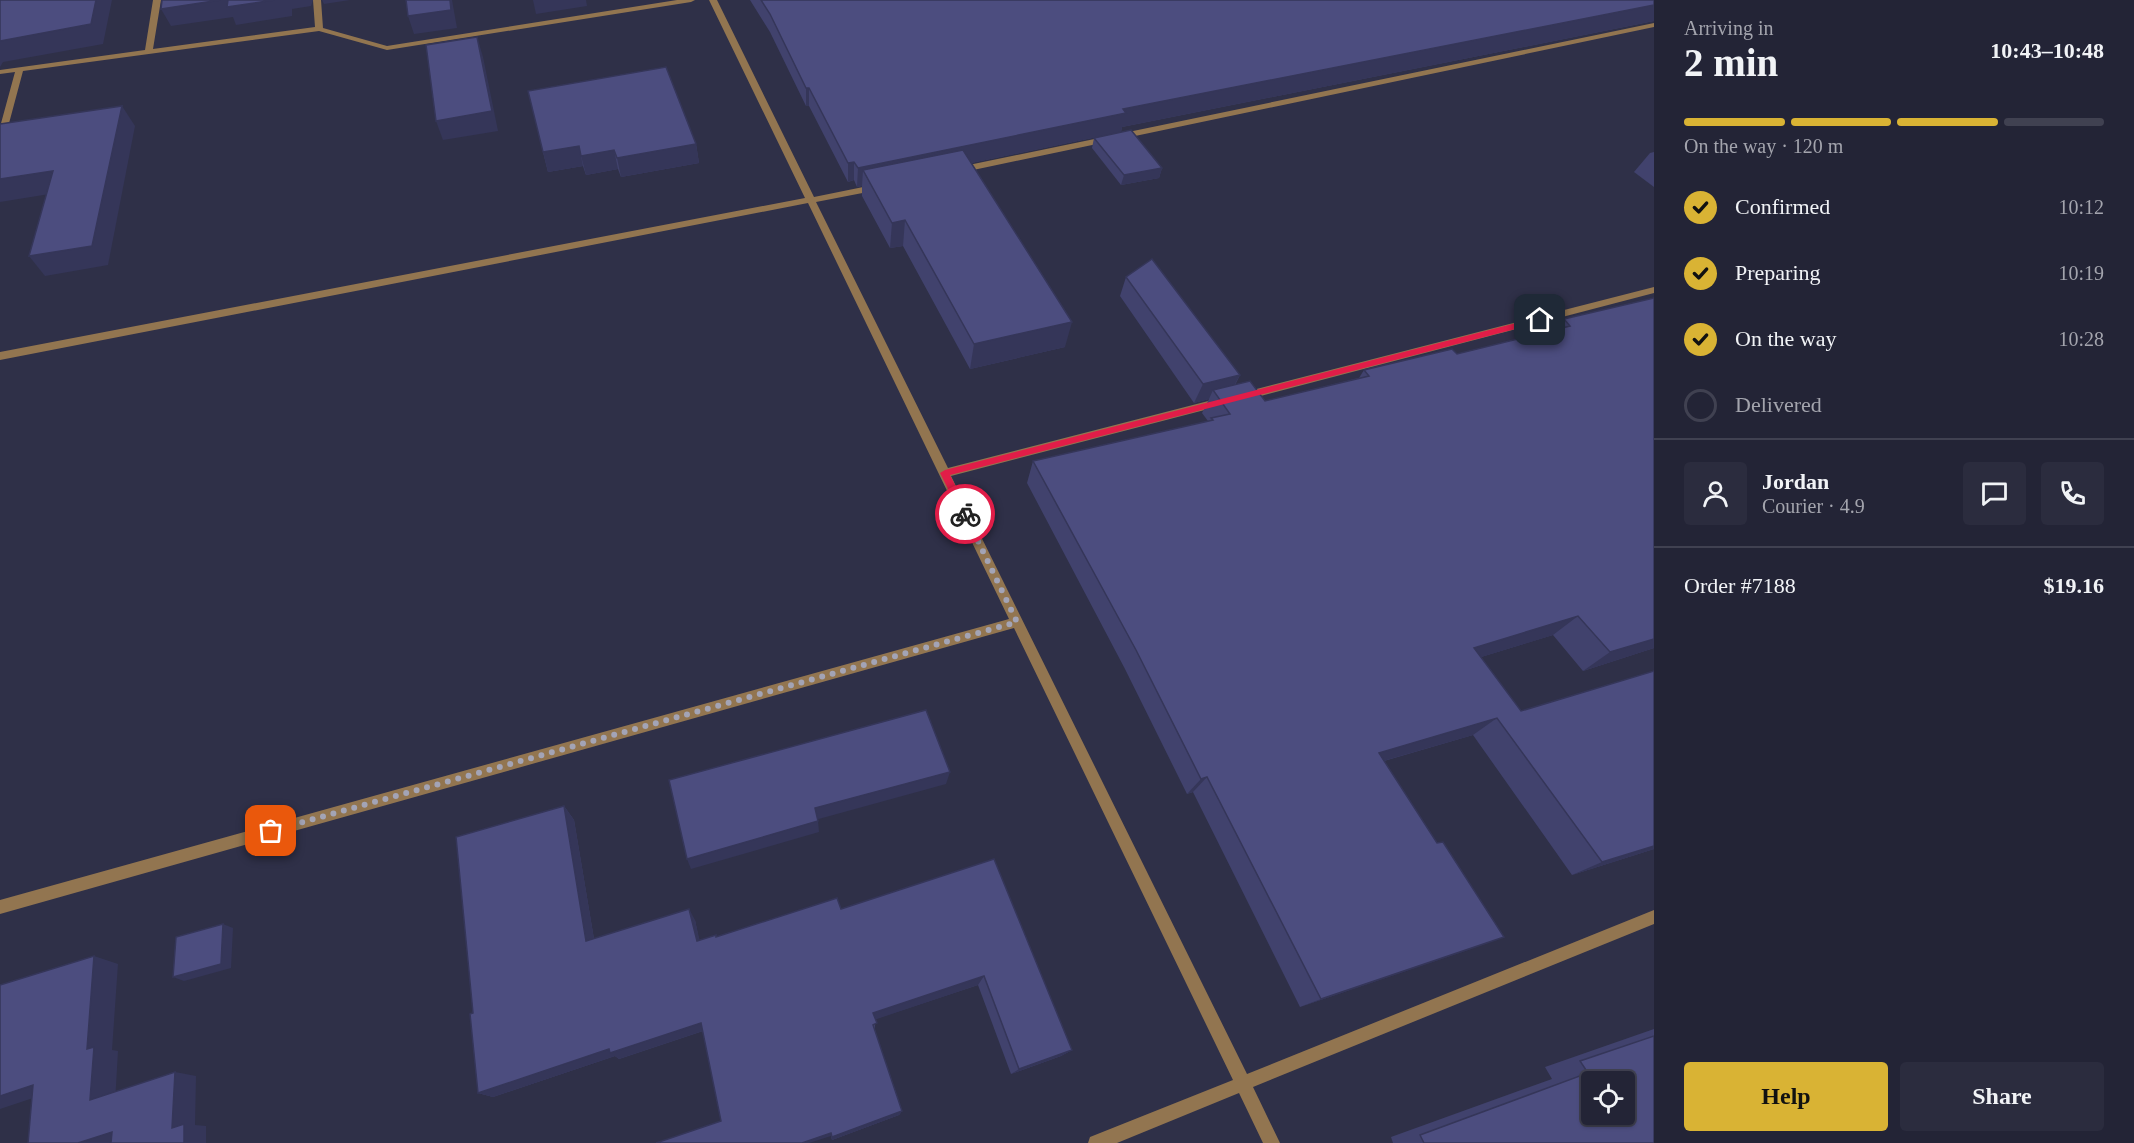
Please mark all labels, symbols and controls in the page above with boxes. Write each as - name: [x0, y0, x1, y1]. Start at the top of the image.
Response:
- text: Arriving in: [1684, 17, 1773, 39]
- text: 10:43–10:48: [1990, 38, 2104, 63]
- text: 2 min: [1684, 41, 1778, 84]
- text: On the way · 120 m: [1684, 135, 1843, 157]
- icon: check: [1684, 191, 1717, 224]
- text: Confirmed: [1735, 194, 1830, 219]
- text: 10:12: [2058, 196, 2104, 218]
- icon: check: [1684, 257, 1717, 290]
- text: Preparing: [1735, 260, 1821, 285]
- text: 10:19: [2058, 262, 2104, 284]
- pin: [1514, 294, 1565, 345]
- icon: home: [1523, 303, 1556, 336]
- icon: check: [1684, 323, 1717, 356]
- text: On the way: [1735, 326, 1836, 351]
- text: 10:28: [2058, 328, 2104, 350]
- text: Delivered: [1735, 392, 1822, 417]
- button: person: [1684, 462, 1747, 525]
- button: chat: [1963, 462, 2026, 525]
- button: phone: [2041, 462, 2104, 525]
- text: Jordan: [1762, 469, 1829, 494]
- courier: [935, 484, 995, 544]
- text: Courier · 4.9: [1762, 495, 1865, 517]
- icon: bike: [949, 498, 982, 531]
- text: Order #7188: [1684, 573, 1796, 598]
- text: $19.16: [2044, 573, 2104, 598]
- pin: [245, 805, 296, 856]
- icon: bag: [254, 814, 287, 847]
- button: Help: [1684, 1062, 1888, 1131]
- button: Share: [1900, 1062, 2104, 1131]
- map controls: [1581, 1071, 1635, 1125]
- button: locate: [1581, 1071, 1635, 1125]

